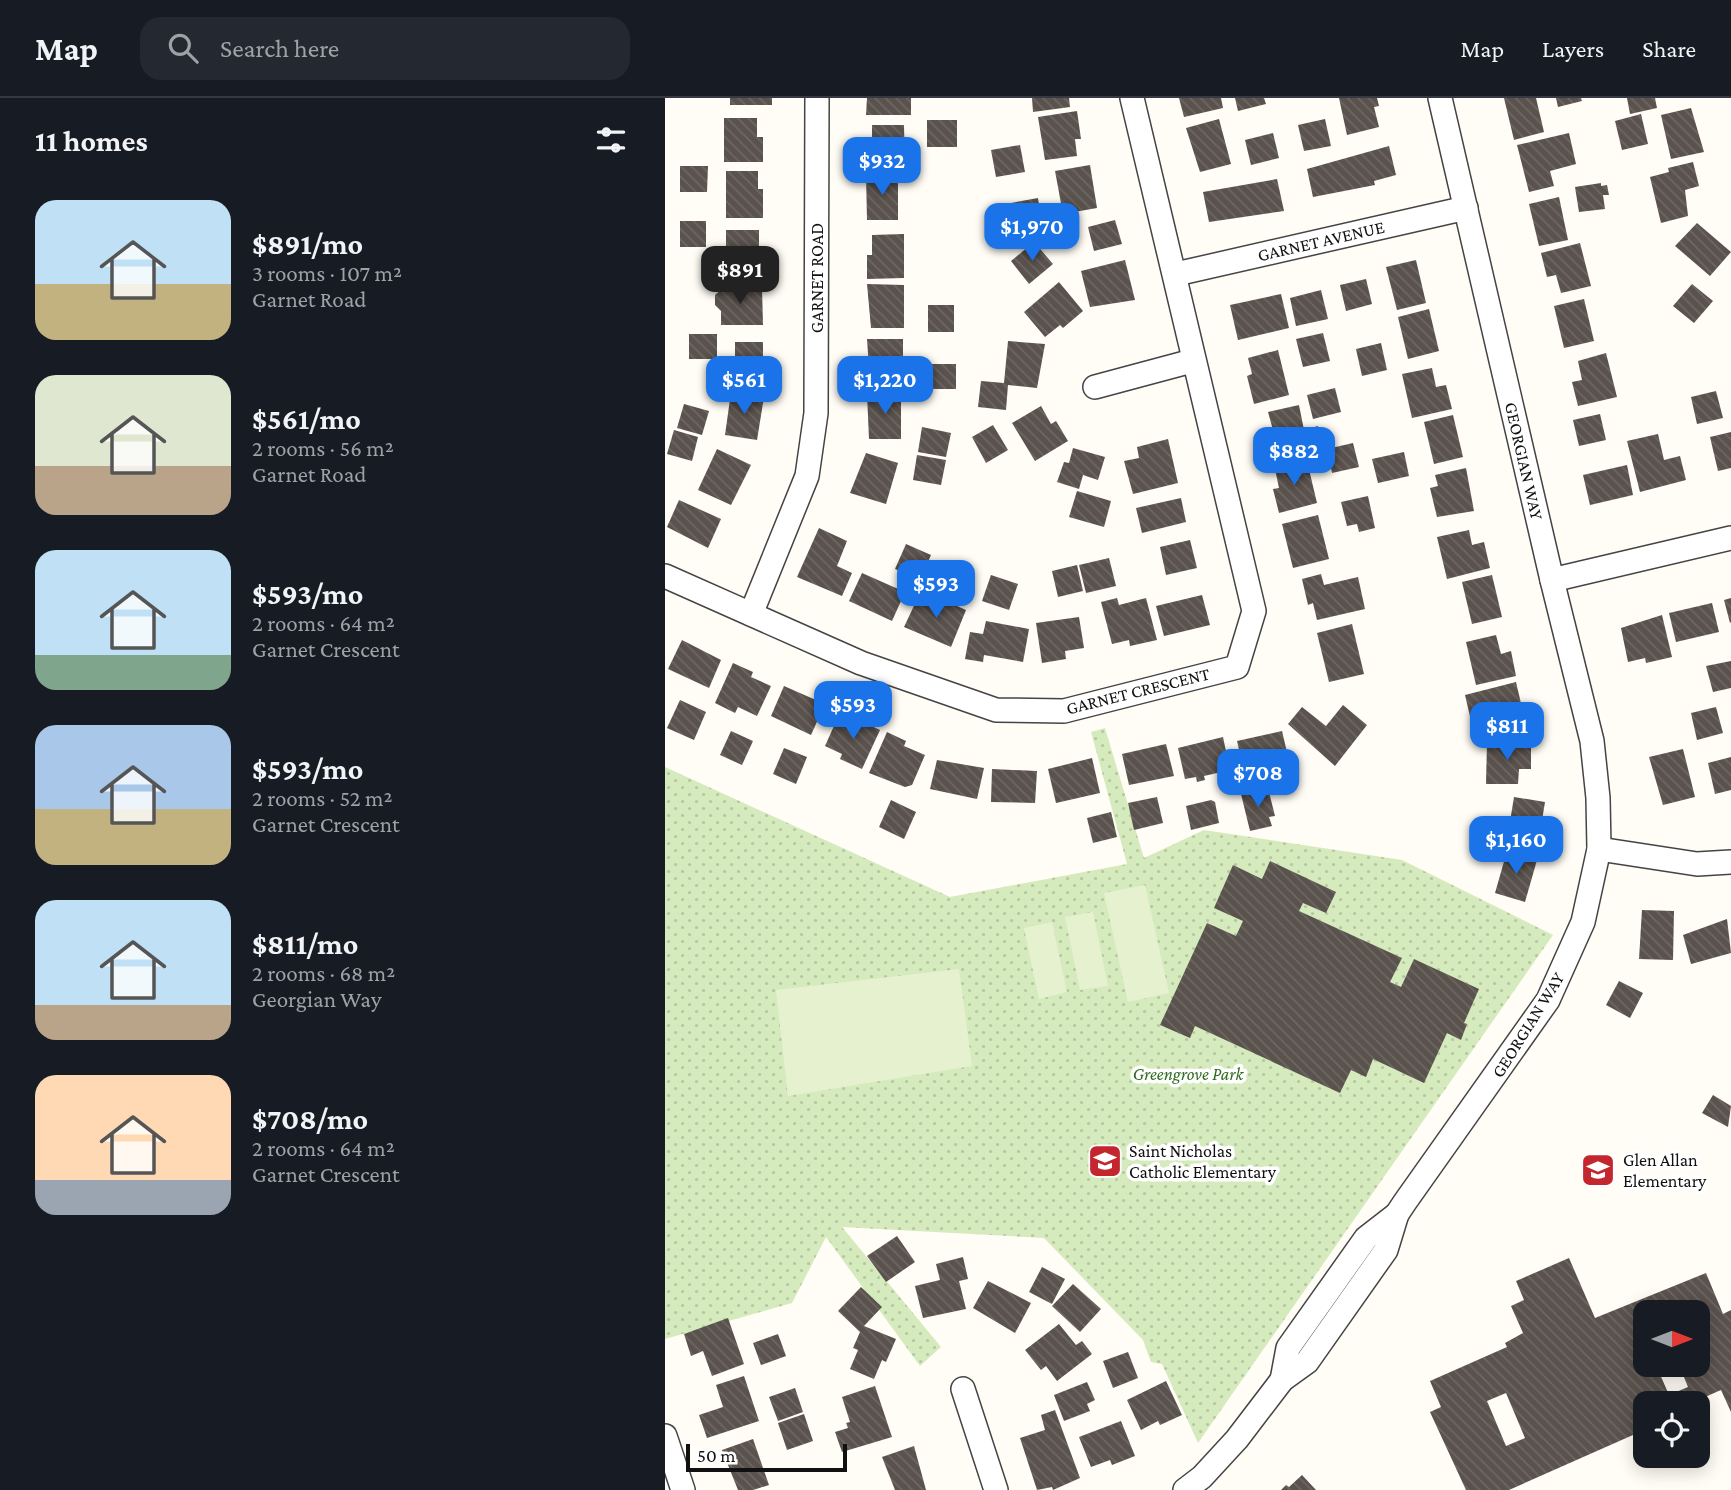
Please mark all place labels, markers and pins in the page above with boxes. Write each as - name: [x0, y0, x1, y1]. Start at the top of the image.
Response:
- pin: $932: [841, 138, 923, 197]
- pin: $1,970: [975, 204, 1089, 263]
- pin: $891: [699, 246, 781, 306]
- pin: $561: [703, 356, 785, 416]
- pin: $1,220: [828, 356, 942, 416]
- pin: $882: [1253, 428, 1335, 487]
- pin: $593: [895, 560, 977, 620]
- pin: $593: [812, 682, 894, 741]
- pin: $811: [1466, 702, 1548, 762]
- pin: $708: [1217, 750, 1299, 809]
- pin: $1,160: [1459, 816, 1573, 876]
- place label: Saint Nicholas Catholic Elementary: [1129, 1141, 1277, 1182]
- school or university icon: Saint Nicholas Catholic Elementary: [1086, 1142, 1124, 1180]
- place label: Glen Allan Elementary: [1623, 1150, 1707, 1191]
- school or university icon: Glen Allan Elementary: [1579, 1151, 1617, 1189]

